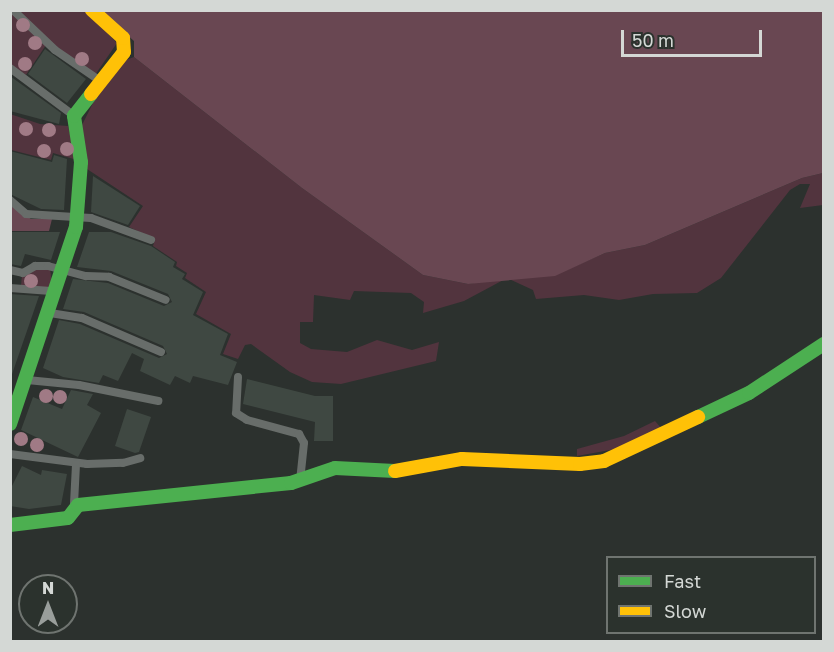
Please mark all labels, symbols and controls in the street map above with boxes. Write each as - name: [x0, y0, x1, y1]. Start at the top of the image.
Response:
- scale bar: [624, 18, 765, 56]
- text: 50 m: [632, 29, 674, 51]
- legend: [606, 556, 816, 634]
- text: Fast: [664, 570, 701, 592]
- north arrow: [18, 574, 78, 634]
- text: N: [42, 578, 54, 598]
- text: Slow: [664, 600, 706, 622]

